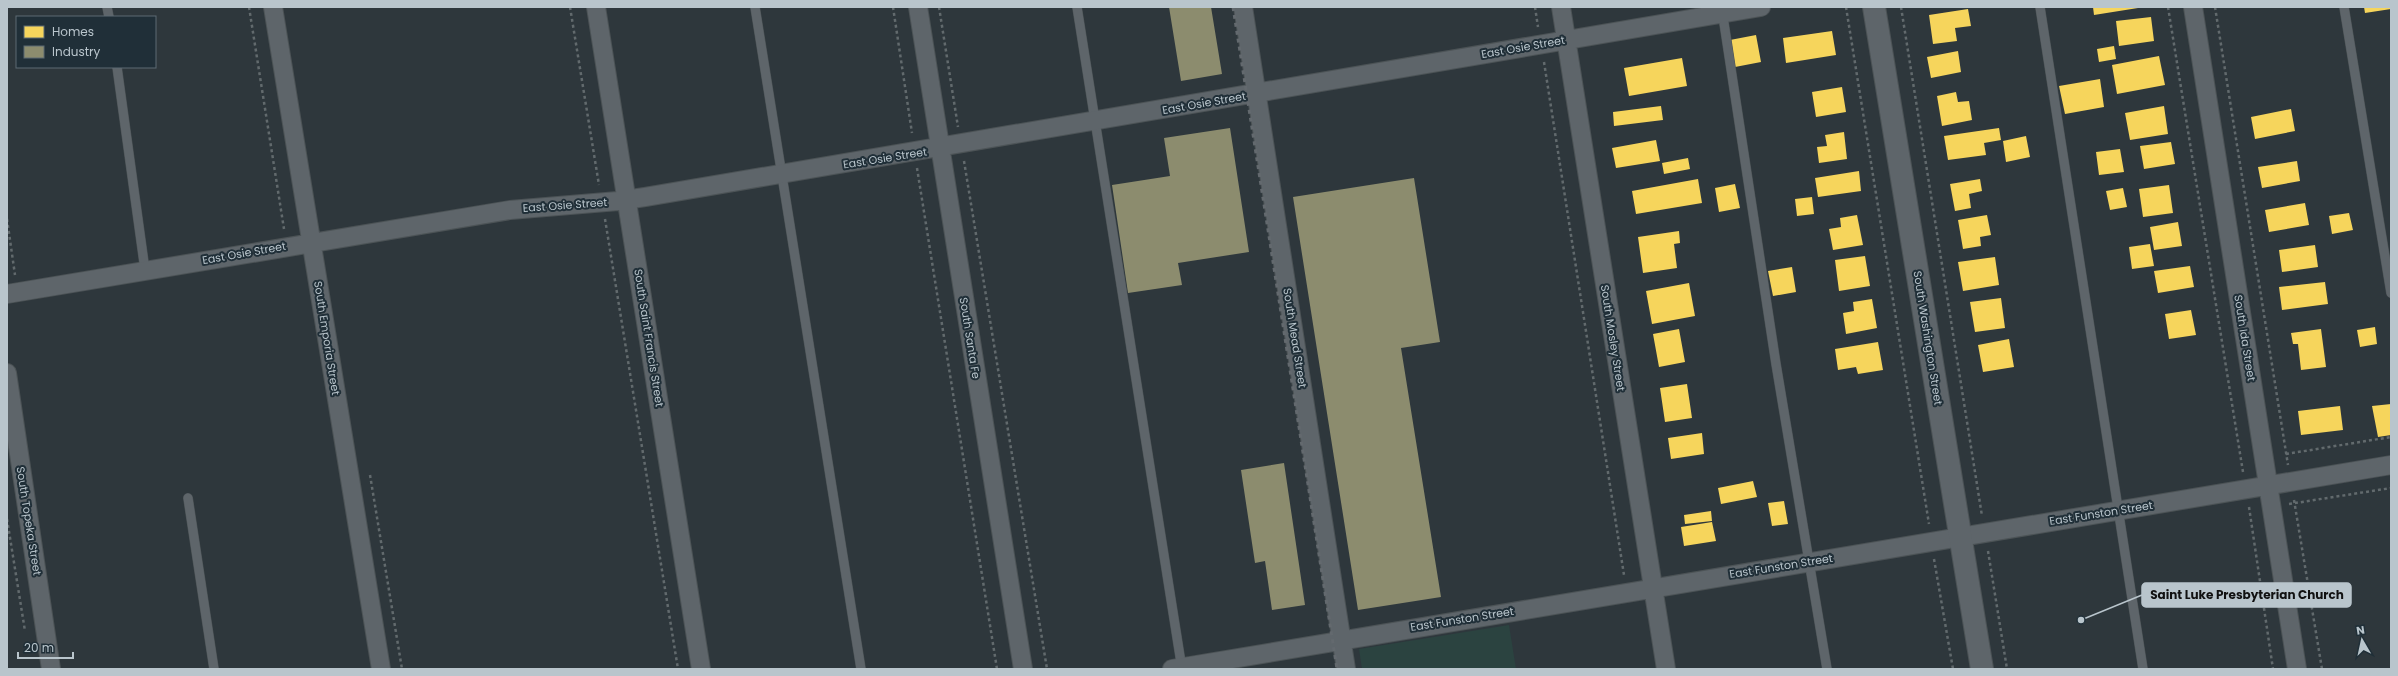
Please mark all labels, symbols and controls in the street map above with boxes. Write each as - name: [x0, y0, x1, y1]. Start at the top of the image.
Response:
- legend: [16, 16, 156, 68]
- text: Homes: [52, 23, 94, 40]
- street label: East Osie Street: [1480, 32, 1566, 62]
- text: Industry: [52, 43, 101, 60]
- street label: East Osie Street: [1161, 88, 1247, 118]
- street label: East Osie Street: [842, 143, 928, 173]
- street label: East Osie Street: [522, 194, 608, 216]
- street label: East Osie Street: [201, 238, 287, 268]
- street label: South Saint Francis Street: [630, 268, 668, 408]
- street label: South Washington Street: [1909, 270, 1947, 406]
- street label: South Emporia Street: [310, 280, 344, 396]
- street label: South Mosley Street: [1597, 284, 1629, 392]
- street label: South Mead Street: [1279, 287, 1311, 389]
- street label: South Ida Street: [2230, 294, 2260, 382]
- street label: South Santa Fe: [956, 296, 984, 380]
- street label: South Topeka Street: [12, 465, 46, 577]
- street label: East Funston Street: [2048, 497, 2154, 529]
- street label: East Funston Street: [1728, 550, 1834, 582]
- callout: Saint Luke Presbyterian Church: [2142, 583, 2351, 607]
- text: Saint Luke Presbyterian Church: [2150, 586, 2344, 603]
- street label: East Funston Street: [1409, 603, 1515, 635]
- north arrow: [2342, 620, 2382, 660]
- text: N: [2355, 622, 2366, 639]
- scale bar: [18, 634, 73, 660]
- text: 20 m: [24, 639, 54, 656]

